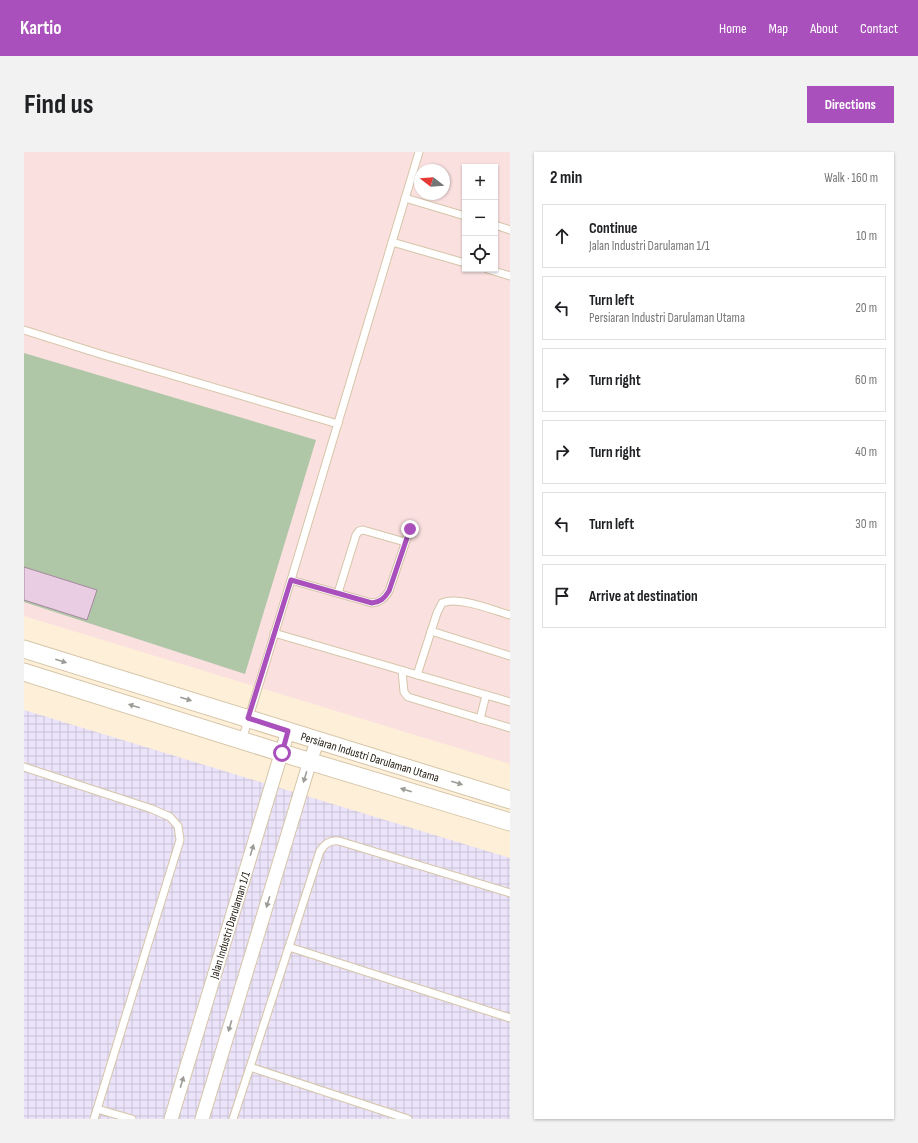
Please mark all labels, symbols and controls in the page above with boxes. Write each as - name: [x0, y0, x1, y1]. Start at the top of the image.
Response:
- text: Kartio: [20, 17, 62, 40]
- text: Home: [719, 20, 747, 37]
- text: Map: [769, 20, 788, 37]
- text: About: [810, 20, 838, 37]
- text: Contact: [860, 20, 898, 37]
- button: Directions: [807, 86, 894, 123]
- text: Find us: [24, 88, 93, 121]
- north arrow: [414, 164, 450, 200]
- map controls: [462, 164, 498, 272]
- button: +: [462, 164, 498, 200]
- text: 2 min: [550, 168, 582, 188]
- text: Walk · 160 m: [824, 170, 878, 186]
- button: −: [462, 200, 498, 236]
- text: Continue: [589, 219, 638, 238]
- icon: ahead: [551, 225, 573, 247]
- text: 10 m: [856, 228, 877, 244]
- button: locate: [462, 236, 498, 272]
- text: Jalan Industri Darulaman 1/1: [589, 238, 710, 254]
- text: Turn left: [589, 291, 634, 310]
- icon: left: [551, 297, 573, 319]
- text: 20 m: [855, 300, 877, 316]
- text: Persiaran Industri Darulaman Utama: [589, 310, 745, 326]
- icon: right: [551, 369, 573, 391]
- text: Turn right: [589, 371, 641, 390]
- text: 60 m: [855, 372, 877, 388]
- icon: right: [551, 441, 573, 463]
- text: Turn right: [589, 443, 641, 462]
- text: 40 m: [855, 444, 877, 460]
- icon: left: [551, 513, 573, 535]
- text: Turn left: [589, 515, 634, 534]
- text: 30 m: [855, 516, 877, 532]
- route end: [401, 520, 419, 538]
- icon: arrive: [551, 585, 573, 607]
- text: Arrive at destination: [589, 587, 698, 606]
- one-way arrow: [56, 658, 68, 664]
- one-way arrow: [180, 696, 192, 702]
- one-way arrow: [128, 703, 140, 709]
- street label: Persiaran Industri Darulaman Utama: [299, 729, 441, 786]
- route start: [273, 744, 291, 762]
- one-way arrow: [302, 771, 308, 783]
- one-way arrow: [451, 780, 463, 786]
- one-way arrow: [399, 787, 411, 793]
- one-way arrow: [250, 844, 256, 856]
- street label: Jalan Industri Darulaman 1/1: [207, 869, 254, 982]
- one-way arrow: [265, 896, 271, 908]
- one-way arrow: [227, 1020, 233, 1032]
- one-way arrow: [179, 1075, 185, 1087]

